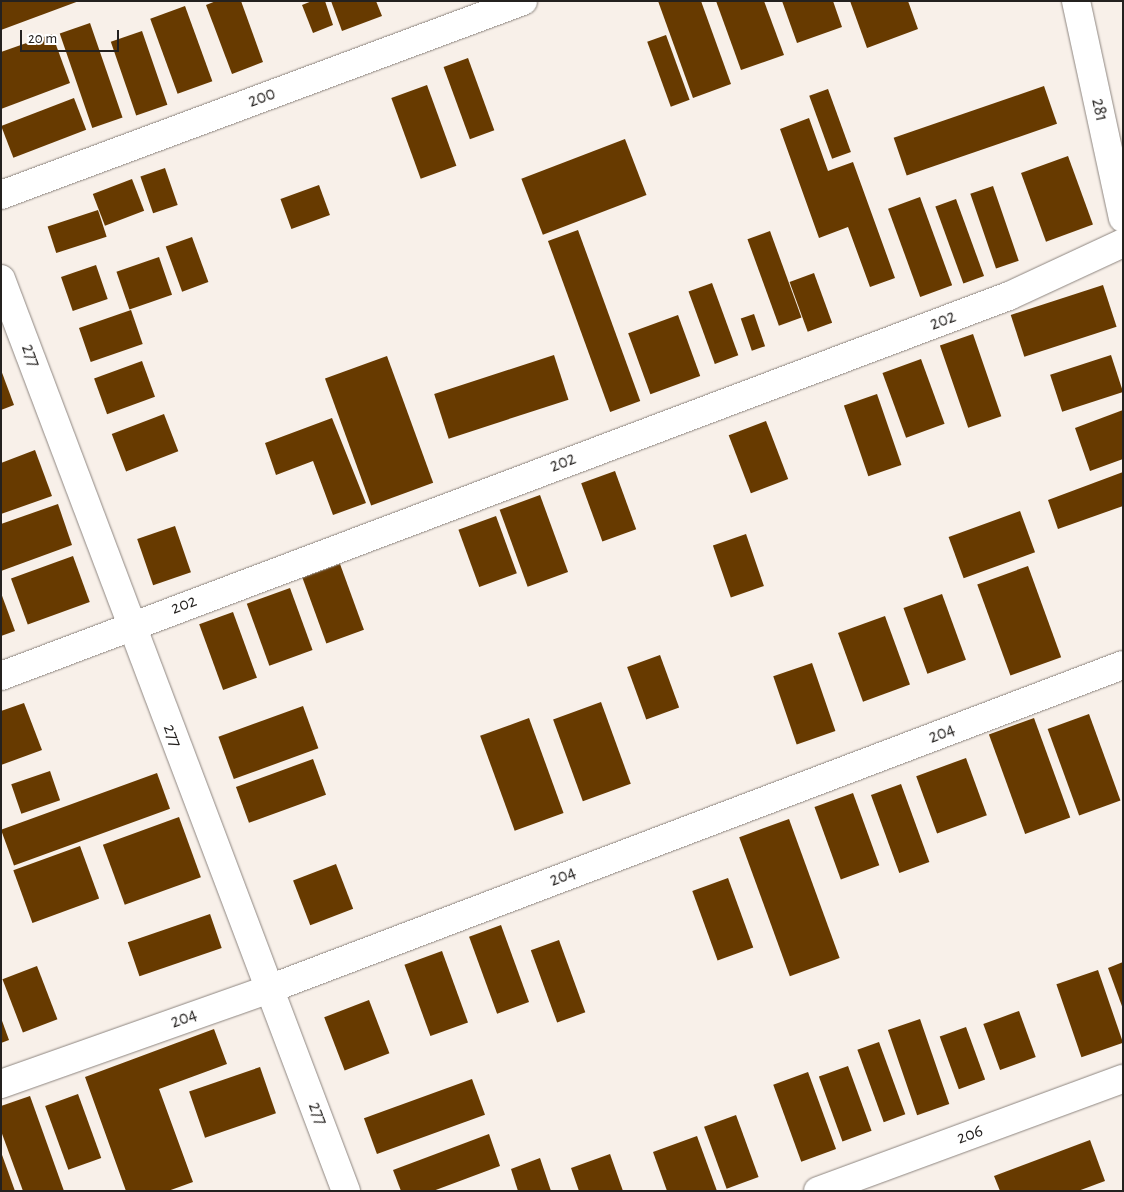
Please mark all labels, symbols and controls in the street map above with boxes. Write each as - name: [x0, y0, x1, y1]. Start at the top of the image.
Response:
- scale bar: [22, 20, 121, 52]
- text: 20 m: [28, 31, 57, 46]
- street label: 200: [246, 83, 278, 113]
- street label: 281: [1086, 97, 1112, 123]
- street label: 202: [927, 306, 959, 336]
- street label: 277: [16, 341, 44, 371]
- street label: 202: [547, 448, 579, 478]
- street label: 202: [168, 590, 200, 620]
- street label: 204: [926, 719, 958, 749]
- street label: 277: [158, 721, 186, 751]
- street label: 204: [547, 862, 579, 892]
- street label: 204: [168, 1004, 200, 1034]
- street label: 277: [303, 1099, 331, 1129]
- street label: 206: [954, 1120, 986, 1150]

